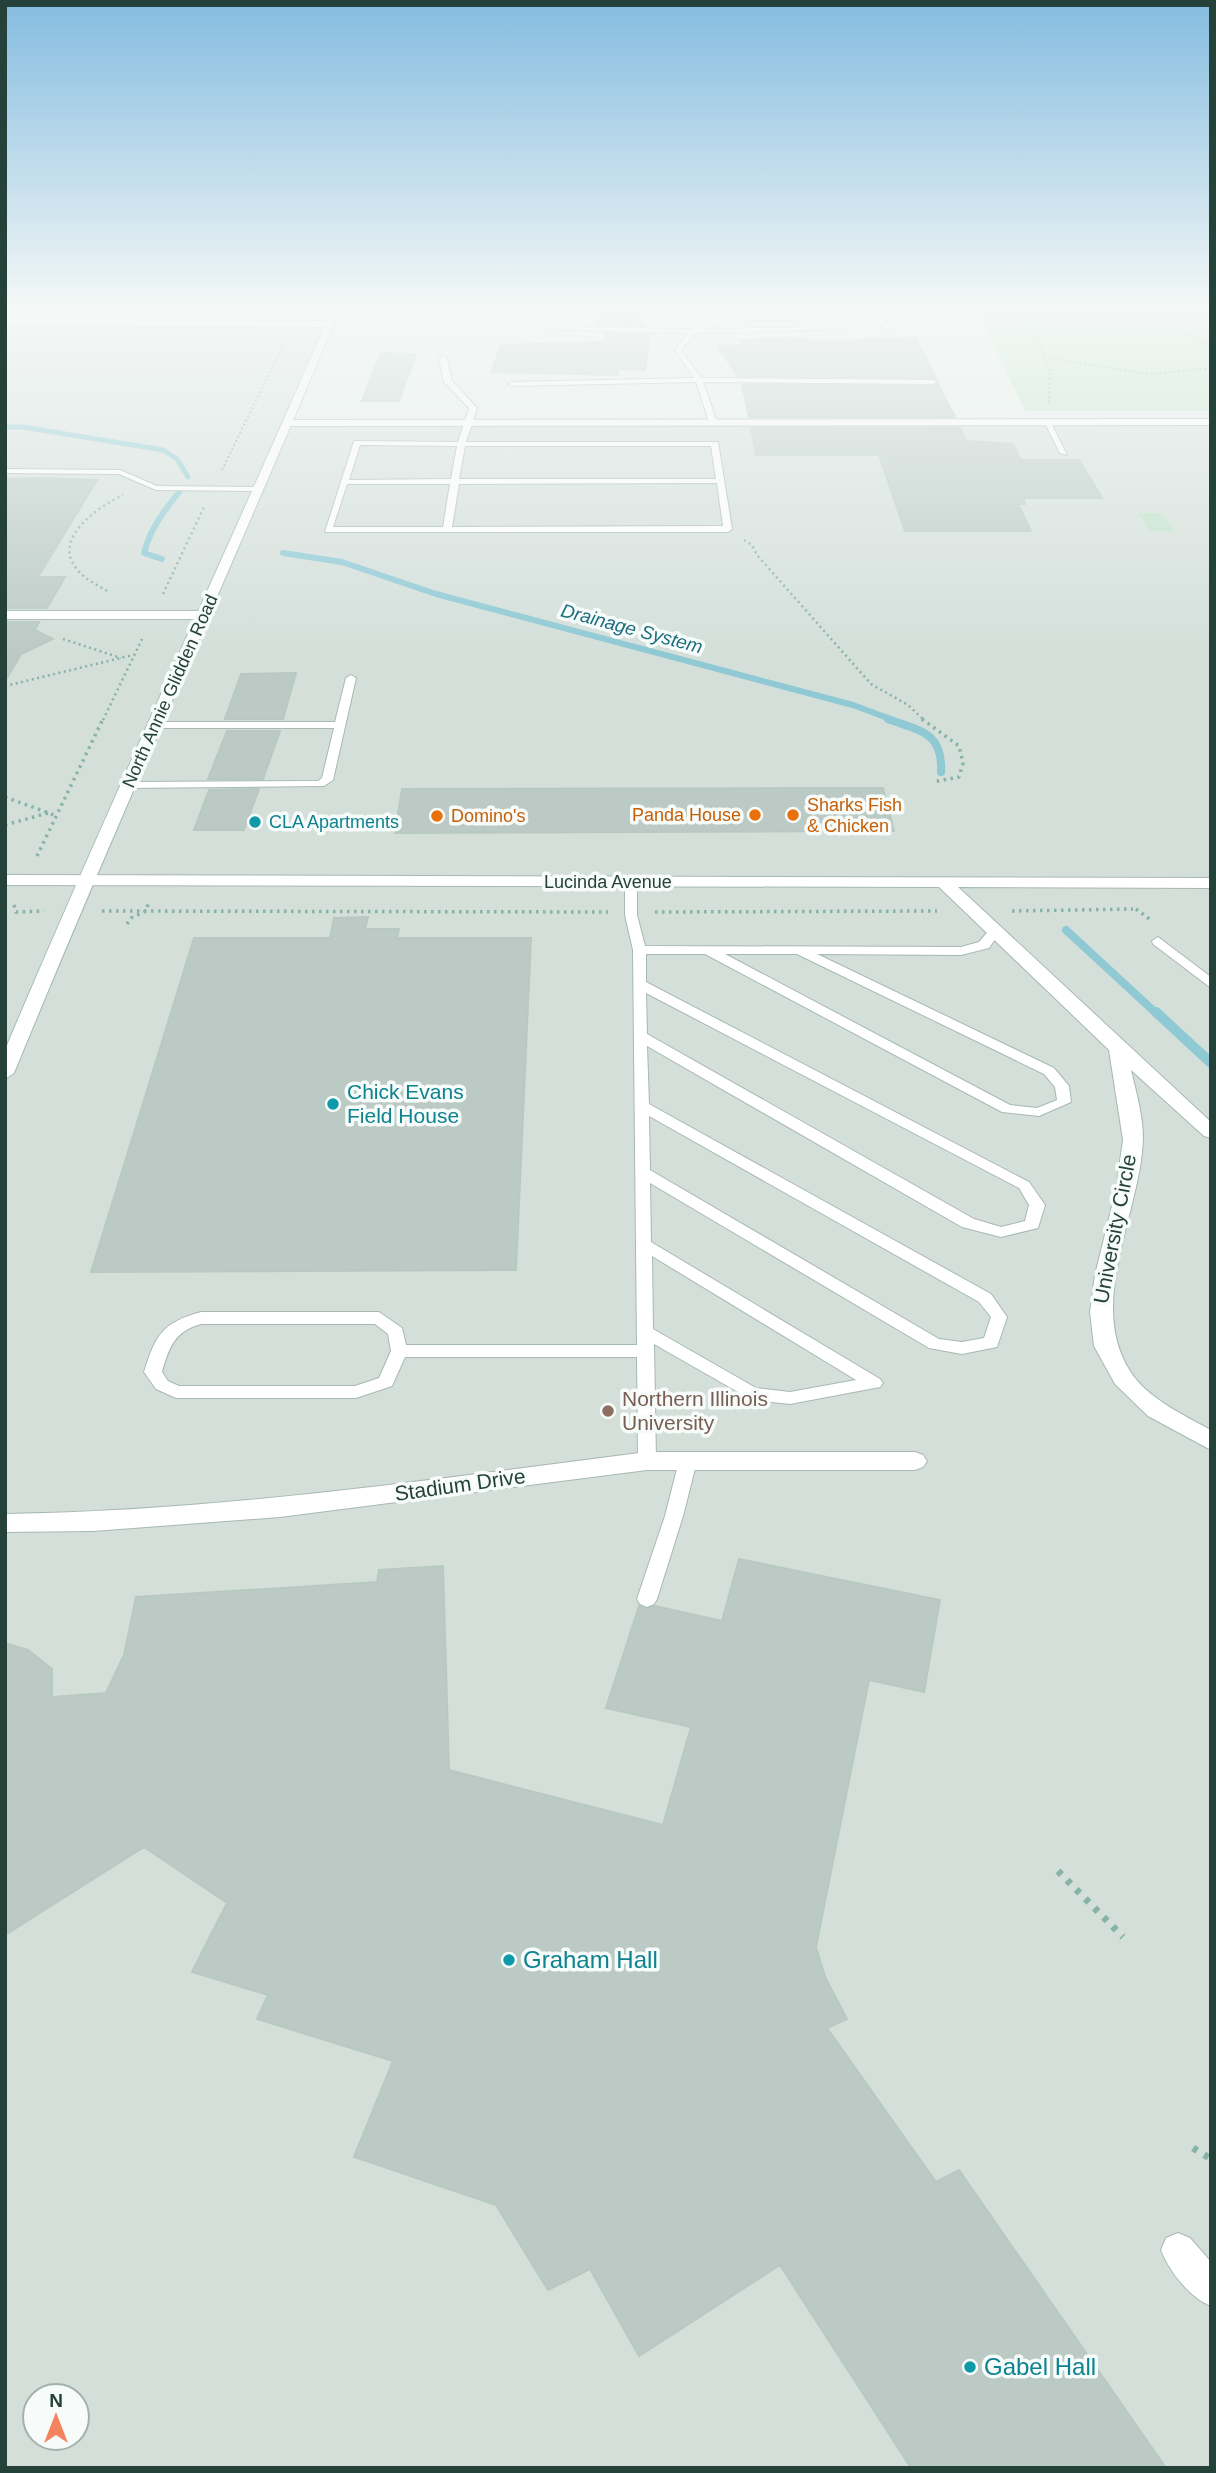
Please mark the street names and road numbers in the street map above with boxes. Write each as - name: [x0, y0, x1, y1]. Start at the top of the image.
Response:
- street label: North Annie Glidden Road: [118, 591, 222, 791]
- street label: Lucinda Avenue: [544, 872, 672, 892]
- street label: University Circle: [1089, 1152, 1140, 1306]
- street label: Stadium Drive: [393, 1464, 527, 1505]

